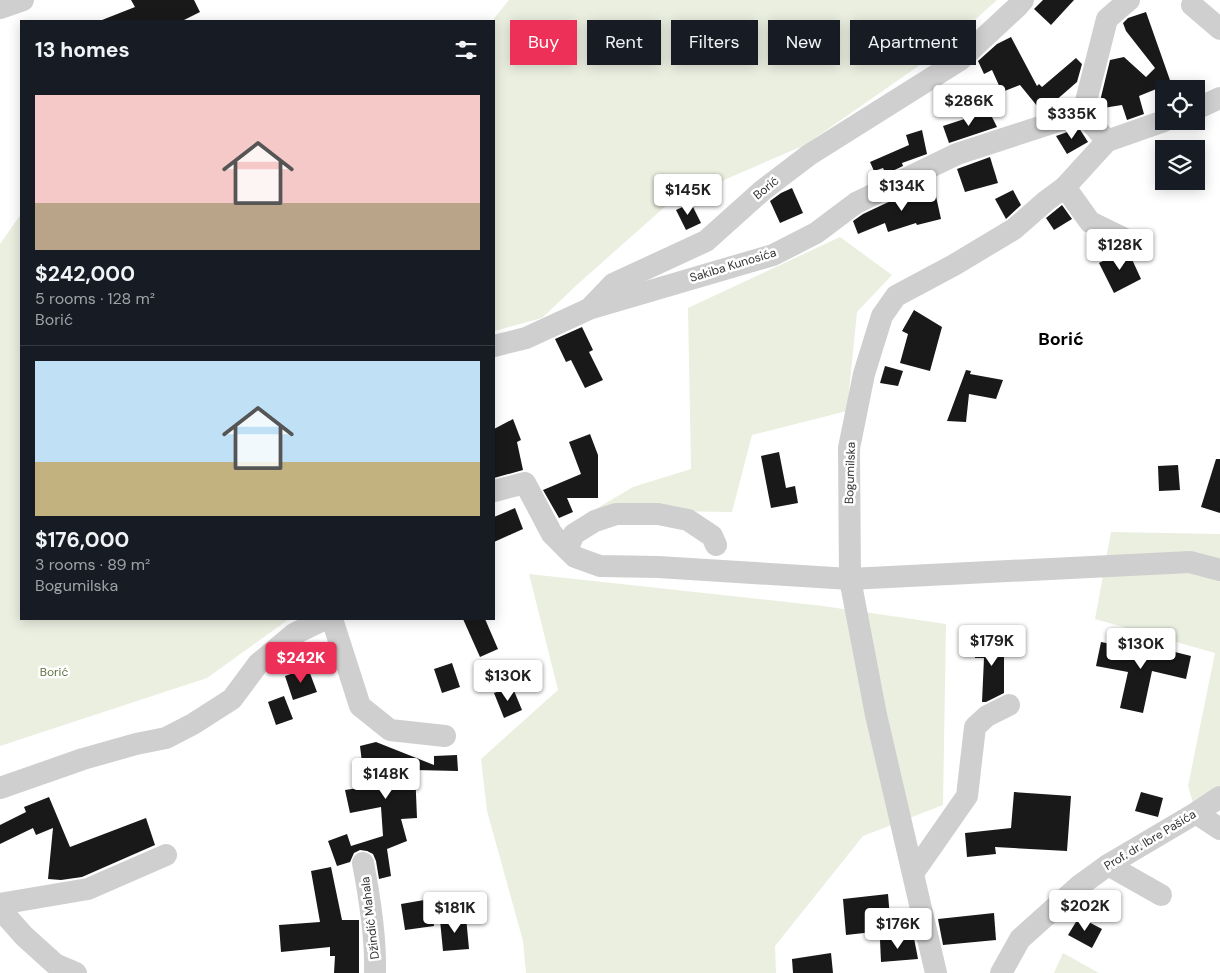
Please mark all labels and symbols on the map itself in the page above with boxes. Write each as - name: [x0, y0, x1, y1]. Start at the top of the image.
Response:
- pin: $286K: [934, 84, 1004, 127]
- pin: $335K: [1037, 98, 1107, 140]
- pin: $134K: [867, 170, 937, 212]
- street label: Borić: [750, 173, 782, 203]
- pin: $145K: [653, 174, 723, 216]
- pin: $128K: [1085, 228, 1155, 271]
- street label: Sakiba Kunosića: [688, 244, 778, 286]
- district label: Borić: [1038, 327, 1084, 351]
- street label: Bogumilska: [841, 441, 859, 505]
- pin: $179K: [957, 624, 1027, 667]
- pin: $130K: [1106, 628, 1176, 670]
- pin: $242K: [266, 642, 336, 684]
- pin: $130K: [473, 660, 543, 702]
- park label: Borić: [40, 664, 68, 680]
- pin: $148K: [351, 758, 421, 800]
- street label: Prof. dr. Ibre Pašića: [1101, 806, 1199, 874]
- street label: Džindić Mahala: [357, 876, 383, 960]
- pin: $202K: [1050, 890, 1120, 932]
- pin: $181K: [420, 892, 490, 934]
- pin: $176K: [863, 908, 933, 950]

